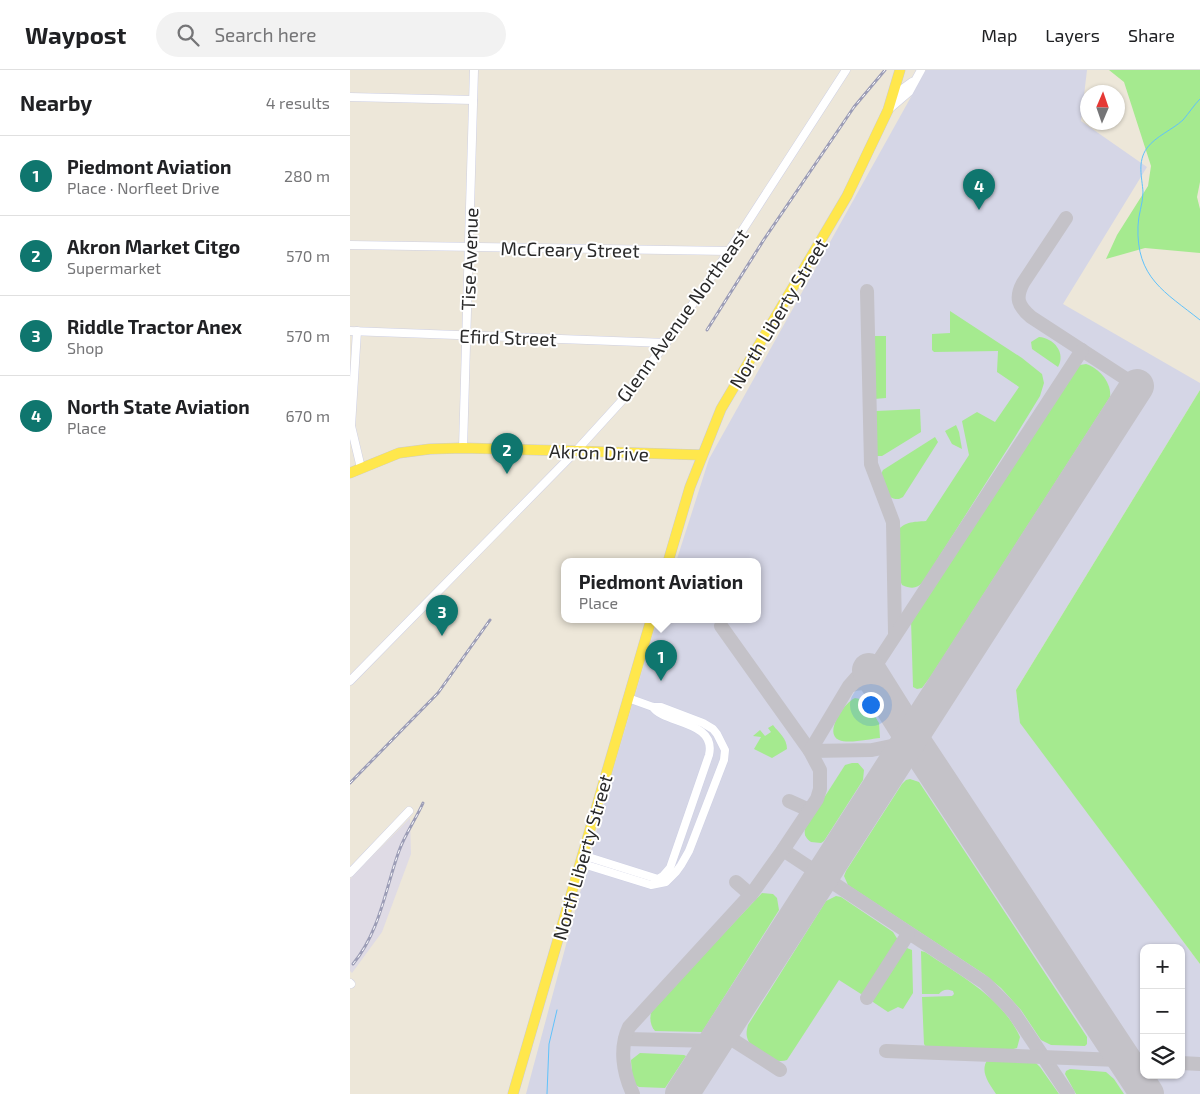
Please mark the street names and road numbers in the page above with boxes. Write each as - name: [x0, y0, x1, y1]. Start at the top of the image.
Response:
- street label: Tise Avenue: [456, 207, 482, 311]
- street label: Glenn Avenue Northeast: [611, 224, 753, 406]
- street label: North Liberty Street: [724, 234, 832, 392]
- street label: McCreary Street: [500, 236, 640, 262]
- street label: Efird Street: [459, 324, 557, 350]
- street label: Akron Drive: [549, 439, 649, 465]
- street label: North Liberty Street: [547, 771, 617, 943]

